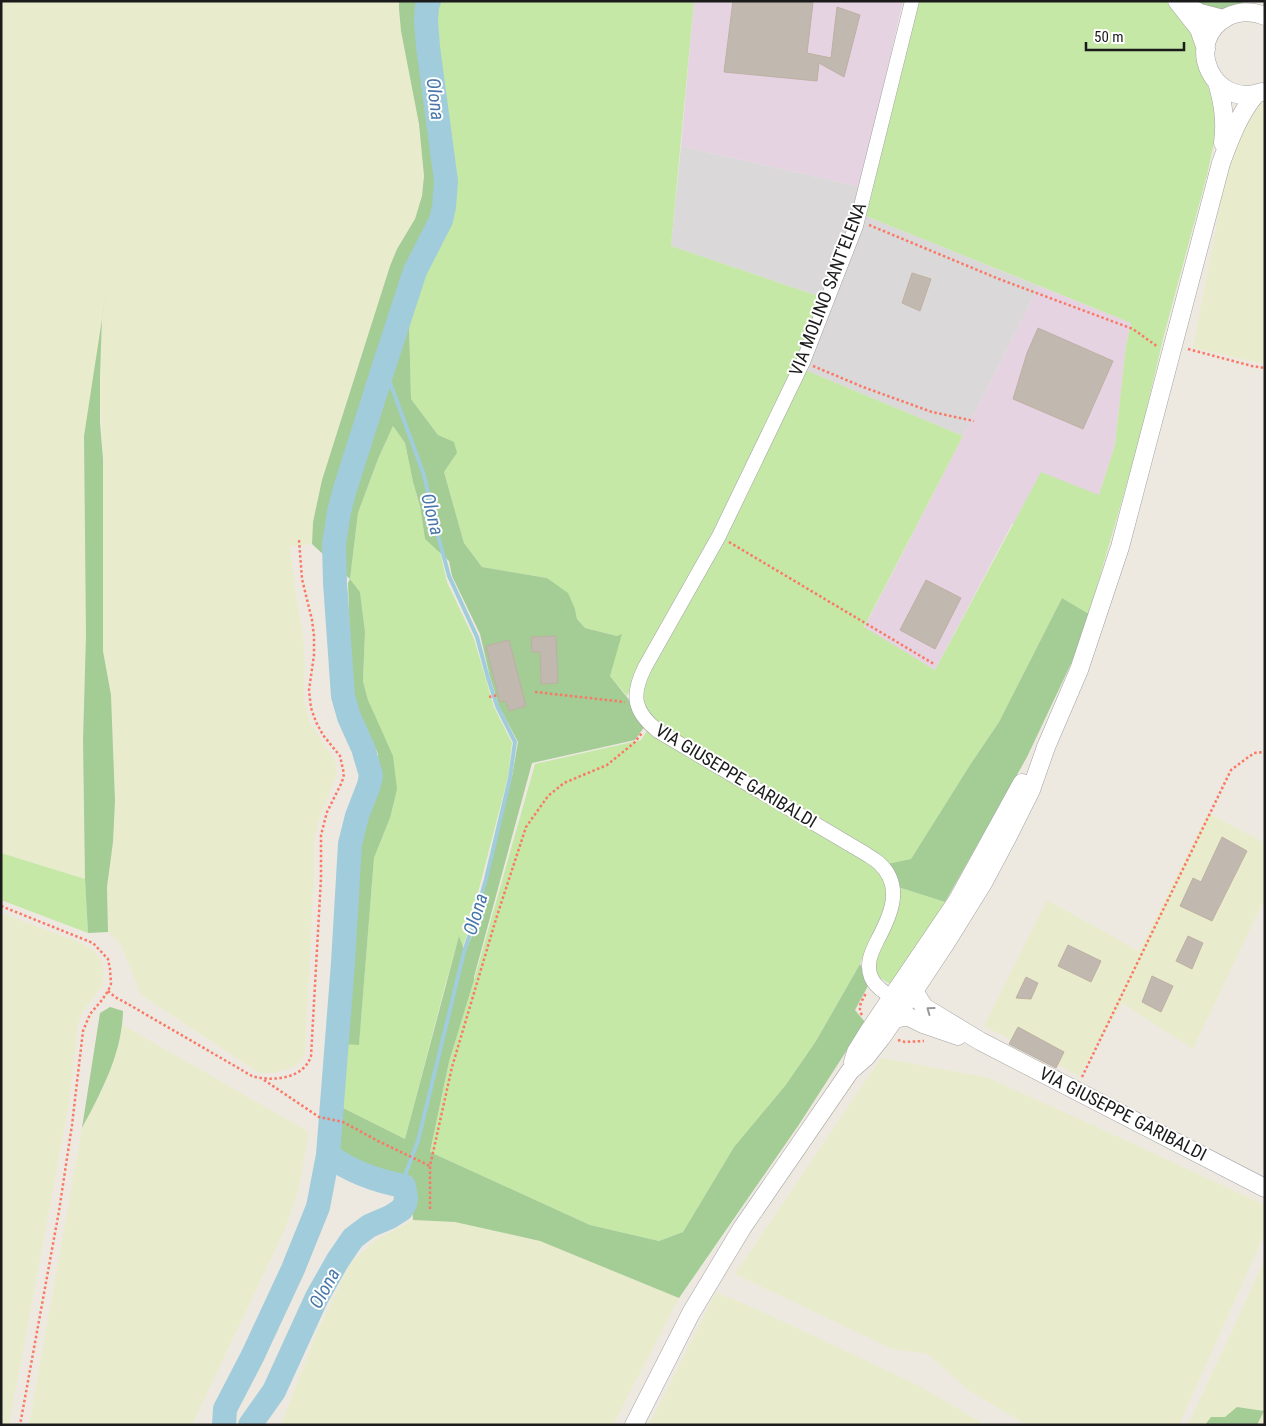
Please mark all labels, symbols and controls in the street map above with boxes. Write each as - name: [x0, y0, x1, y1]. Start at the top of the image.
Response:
- scale bar: [1086, 20, 1184, 52]
- text: 50 m: [1094, 28, 1124, 46]
- water label: Olona: [422, 77, 449, 121]
- street label: VIA MOLINO SANT'ELENA: [785, 199, 871, 379]
- water label: Olona: [416, 491, 449, 537]
- street label: VIA GIUSEPPE GARIBALDI: [652, 719, 821, 832]
- water label: Olona: [458, 891, 493, 938]
- one-way arrow: [926, 1007, 936, 1016]
- street label: VIA GIUSEPPE GARIBALDI: [1036, 1062, 1210, 1165]
- water label: Olona: [304, 1264, 345, 1312]

